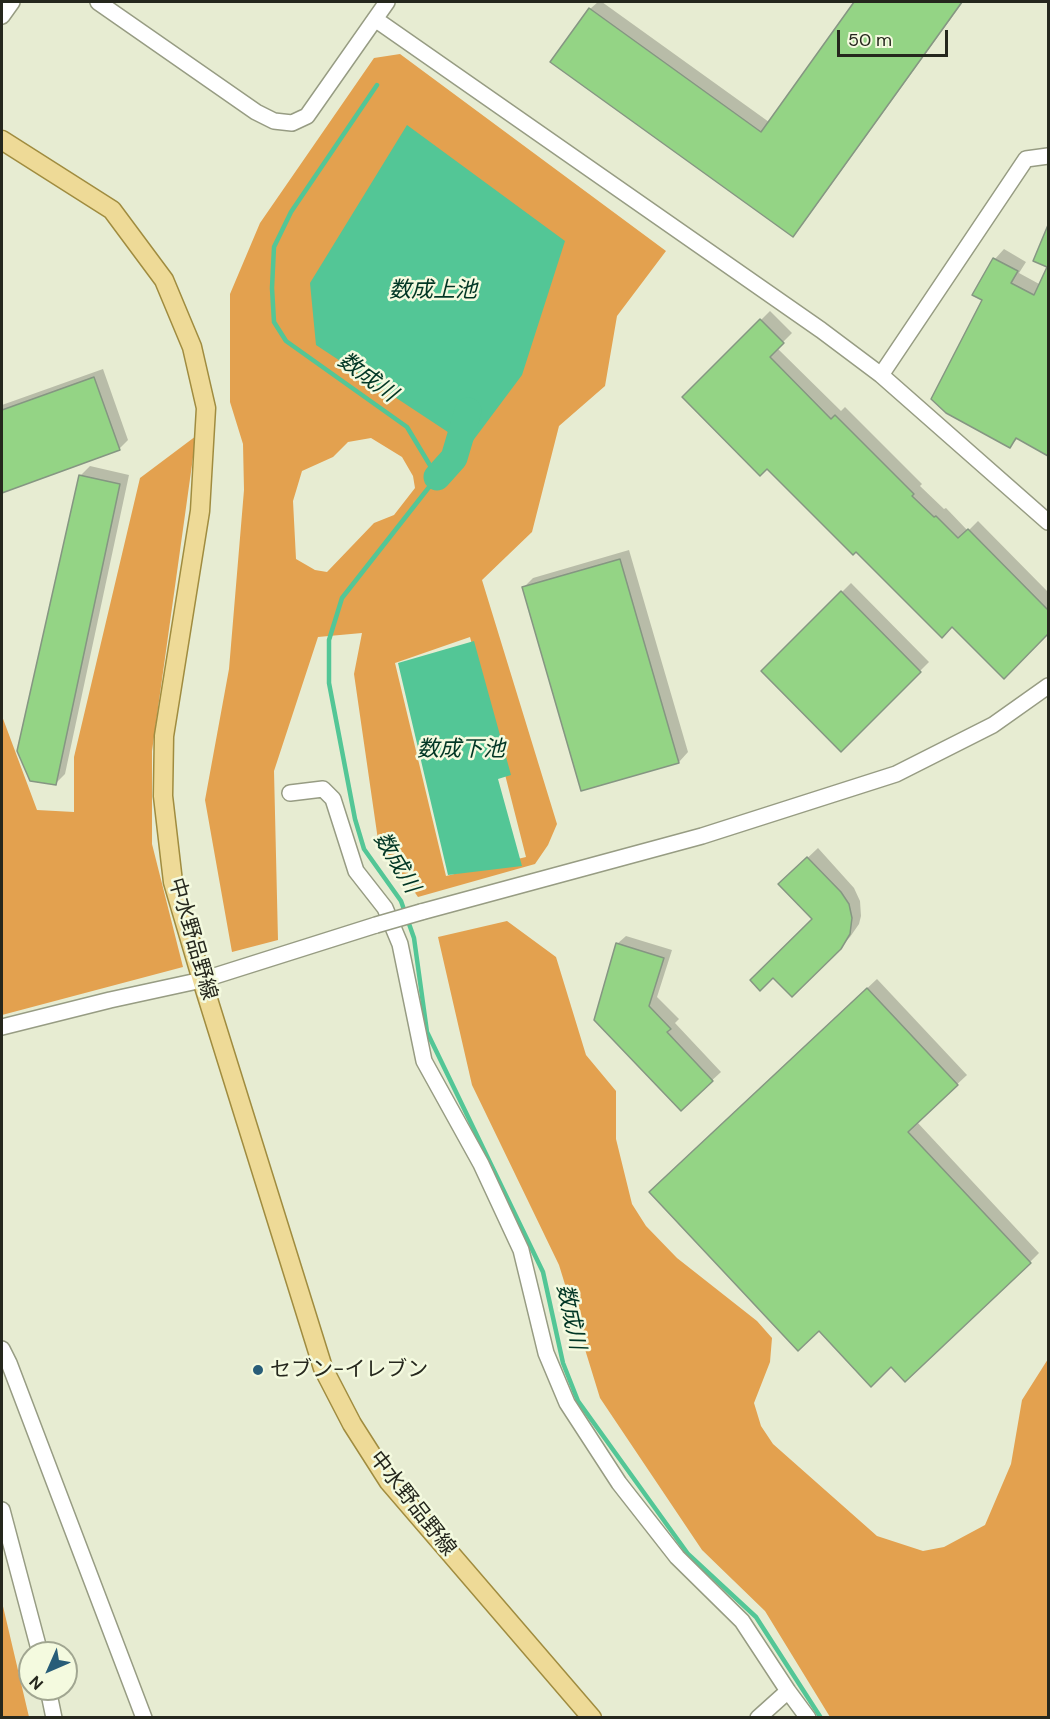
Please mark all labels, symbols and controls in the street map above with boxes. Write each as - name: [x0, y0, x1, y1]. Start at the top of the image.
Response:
- scale bar: [840, 18, 951, 56]
- text: 50 m: [848, 28, 892, 52]
- water label: 数成上池: [389, 278, 477, 304]
- water label: 数成川: [333, 348, 401, 408]
- water label: 数成下池: [417, 737, 505, 763]
- water label: 数成川: [368, 828, 424, 898]
- street label: 中水野品野線: [163, 875, 221, 1003]
- water label: 数成川: [550, 1282, 590, 1352]
- place label: セブン-イレブン: [270, 1357, 428, 1383]
- marker: セブン-イレブン: [251, 1363, 265, 1377]
- street label: 中水野品野線: [363, 1447, 461, 1561]
- north arrow: [18, 1641, 78, 1701]
- text: N: [25, 1671, 48, 1694]

